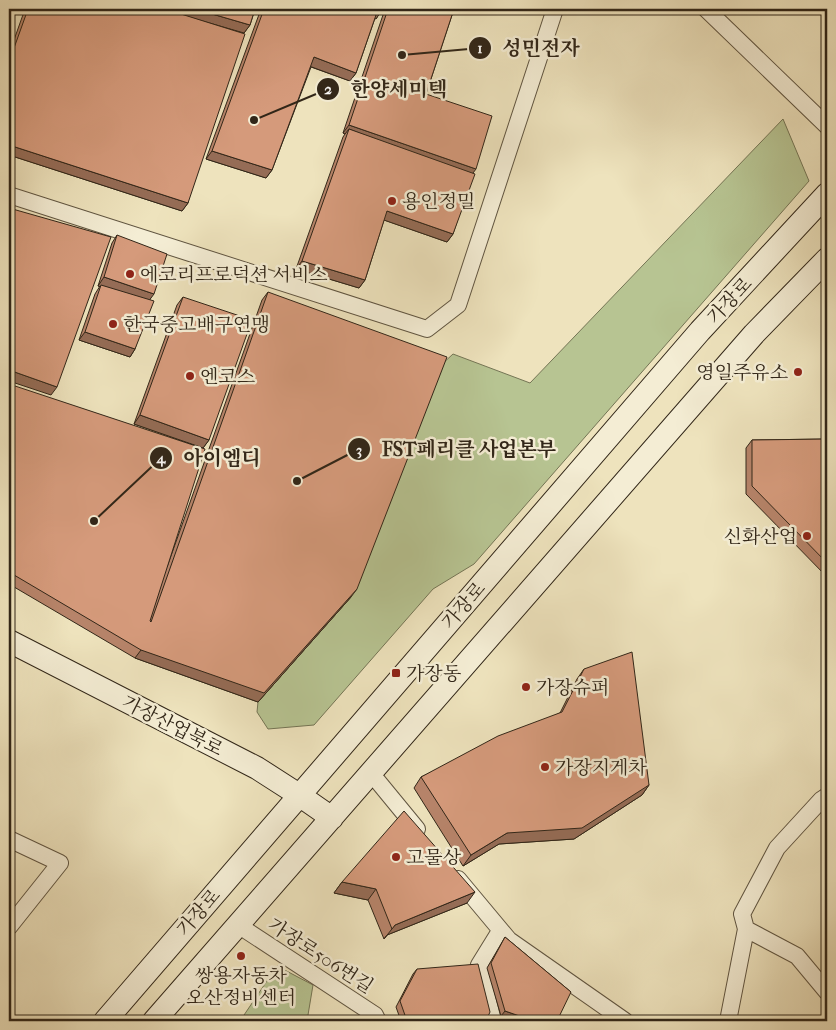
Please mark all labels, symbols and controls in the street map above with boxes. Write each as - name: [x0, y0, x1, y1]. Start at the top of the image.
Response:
- callout: 성민전자: [468, 31, 590, 66]
- text: 성민전자: [502, 37, 580, 60]
- text: 1: [477, 39, 483, 57]
- callout: 한양세미텍: [316, 72, 457, 107]
- text: 한양세미텍: [351, 78, 447, 101]
- text: 2: [324, 80, 332, 98]
- place label: 용인정밀: [402, 191, 475, 213]
- marker: 용인정밀: [386, 195, 398, 207]
- place label: 에코리프로덕션 서비스: [140, 264, 328, 286]
- marker: 에코리프로덕션 서비스: [124, 268, 136, 280]
- street label: 가장로: [703, 273, 757, 328]
- place label: 한국중고배구연맹: [123, 314, 270, 336]
- marker: 한국중고배구연맹: [107, 318, 119, 330]
- place label: 영일주유소: [696, 362, 788, 384]
- place label: 엔코스: [200, 366, 255, 388]
- marker: 영일주유소: [792, 366, 804, 378]
- marker: 엔코스: [184, 370, 196, 382]
- callout: FST페리클 사업본부: [347, 432, 566, 467]
- text: FST페리클 사업본부: [381, 438, 556, 461]
- callout: 아이엠디: [148, 440, 271, 475]
- text: 3: [356, 441, 362, 459]
- text: 아이엠디: [183, 447, 261, 470]
- text: 4: [156, 449, 167, 467]
- place label: 신화산업: [724, 526, 797, 548]
- marker: 신화산업: [801, 530, 813, 542]
- street label: 가장로: [437, 578, 490, 634]
- place label: 가장동: [406, 663, 462, 685]
- marker: 가장동: [390, 667, 402, 679]
- place label: 가장슈퍼: [536, 677, 609, 699]
- marker: 가장슈퍼: [520, 681, 532, 693]
- street label: 가장산업북로: [118, 691, 227, 761]
- place label: 가장지게차: [555, 757, 647, 779]
- marker: 가장지게차: [539, 761, 551, 773]
- place label: 고물상: [406, 847, 462, 869]
- marker: 고물상: [390, 851, 402, 863]
- street label: 가장로: [172, 885, 225, 941]
- street label: 가장로506번길: [264, 914, 377, 998]
- marker: 쌍용자동차 오산정비센터: [235, 950, 247, 962]
- place label: 쌍용자동차 오산정비센터: [186, 965, 296, 1009]

